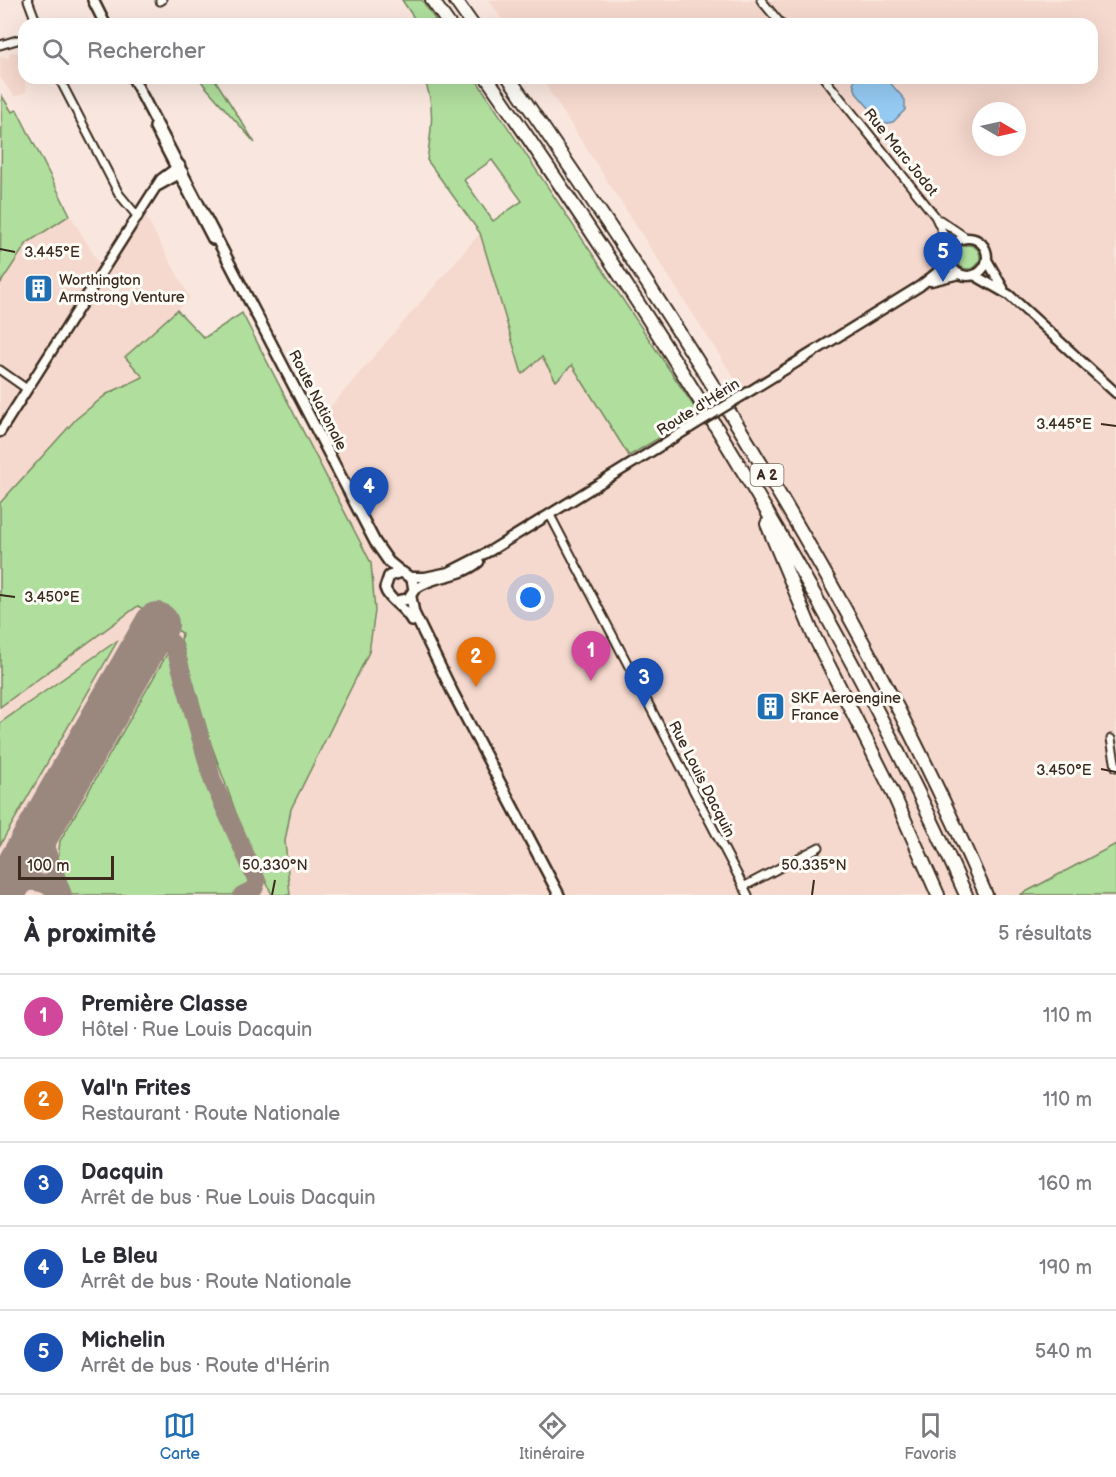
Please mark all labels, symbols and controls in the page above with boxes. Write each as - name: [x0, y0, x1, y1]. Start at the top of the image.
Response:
- search box: [18, 18, 1098, 84]
- icon: search: [39, 35, 72, 68]
- text: Rechercher: [87, 38, 205, 65]
- north arrow: [972, 102, 1026, 156]
- street label: Rue Marc Jodot: [859, 105, 942, 200]
- pin: 5: [924, 232, 962, 282]
- text: 3.445°E: [24, 243, 80, 262]
- place label: Worthington Armstrong Venture: [59, 271, 185, 307]
- building icon: Worthington Armstrong Venture: [22, 273, 54, 305]
- street label: Route Nationale: [284, 347, 351, 454]
- street label: Route d'Hérin: [653, 375, 743, 440]
- text: 3.445°E: [1036, 415, 1092, 434]
- road number: A 2: [750, 464, 783, 486]
- pin: 4: [350, 468, 388, 517]
- your location: [516, 583, 545, 612]
- text: 3.450°E: [24, 588, 80, 607]
- pin: 1: [572, 632, 610, 681]
- pin: 2: [456, 638, 496, 687]
- pin: 3: [624, 658, 664, 708]
- place label: SKF Aeroengine France: [791, 689, 901, 725]
- building icon: SKF Aeroengine France: [754, 691, 786, 723]
- street label: Rue Louis Dacquin: [664, 718, 739, 841]
- text: 3.450°E: [1036, 761, 1092, 780]
- scale bar: [18, 853, 114, 880]
- text: 50.330°N: [242, 856, 308, 875]
- text: 50.335°N: [781, 856, 847, 875]
- text: 100 m: [27, 857, 70, 876]
- text: À proximité: [24, 919, 156, 950]
- text: 5 résultats: [998, 922, 1092, 946]
- text: Première Classe: [81, 991, 248, 1018]
- text: 1: [39, 1004, 48, 1028]
- text: 110 m: [1043, 1004, 1092, 1028]
- text: Hôtel · Rue Louis Dacquin: [81, 1018, 312, 1042]
- text: Val'n Frites: [81, 1075, 191, 1102]
- text: 2: [38, 1088, 49, 1112]
- text: 110 m: [1043, 1088, 1092, 1112]
- text: Restaurant · Route Nationale: [81, 1102, 340, 1126]
- text: Dacquin: [81, 1159, 164, 1186]
- text: 3: [38, 1172, 49, 1196]
- text: 160 m: [1038, 1172, 1092, 1196]
- text: Arrêt de bus · Rue Louis Dacquin: [81, 1186, 376, 1210]
- text: Le Bleu: [81, 1243, 158, 1270]
- text: 4: [38, 1256, 49, 1280]
- text: 190 m: [1039, 1256, 1092, 1280]
- text: Arrêt de bus · Route Nationale: [81, 1270, 351, 1294]
- text: Michelin: [81, 1327, 165, 1354]
- text: 5: [38, 1340, 49, 1364]
- text: 540 m: [1035, 1340, 1092, 1364]
- text: Arrêt de bus · Route d'Hérin: [81, 1354, 330, 1378]
- tab: Carte: [160, 1409, 200, 1464]
- tab: Itinéraire: [519, 1409, 585, 1464]
- tab: Favoris: [904, 1409, 956, 1464]

